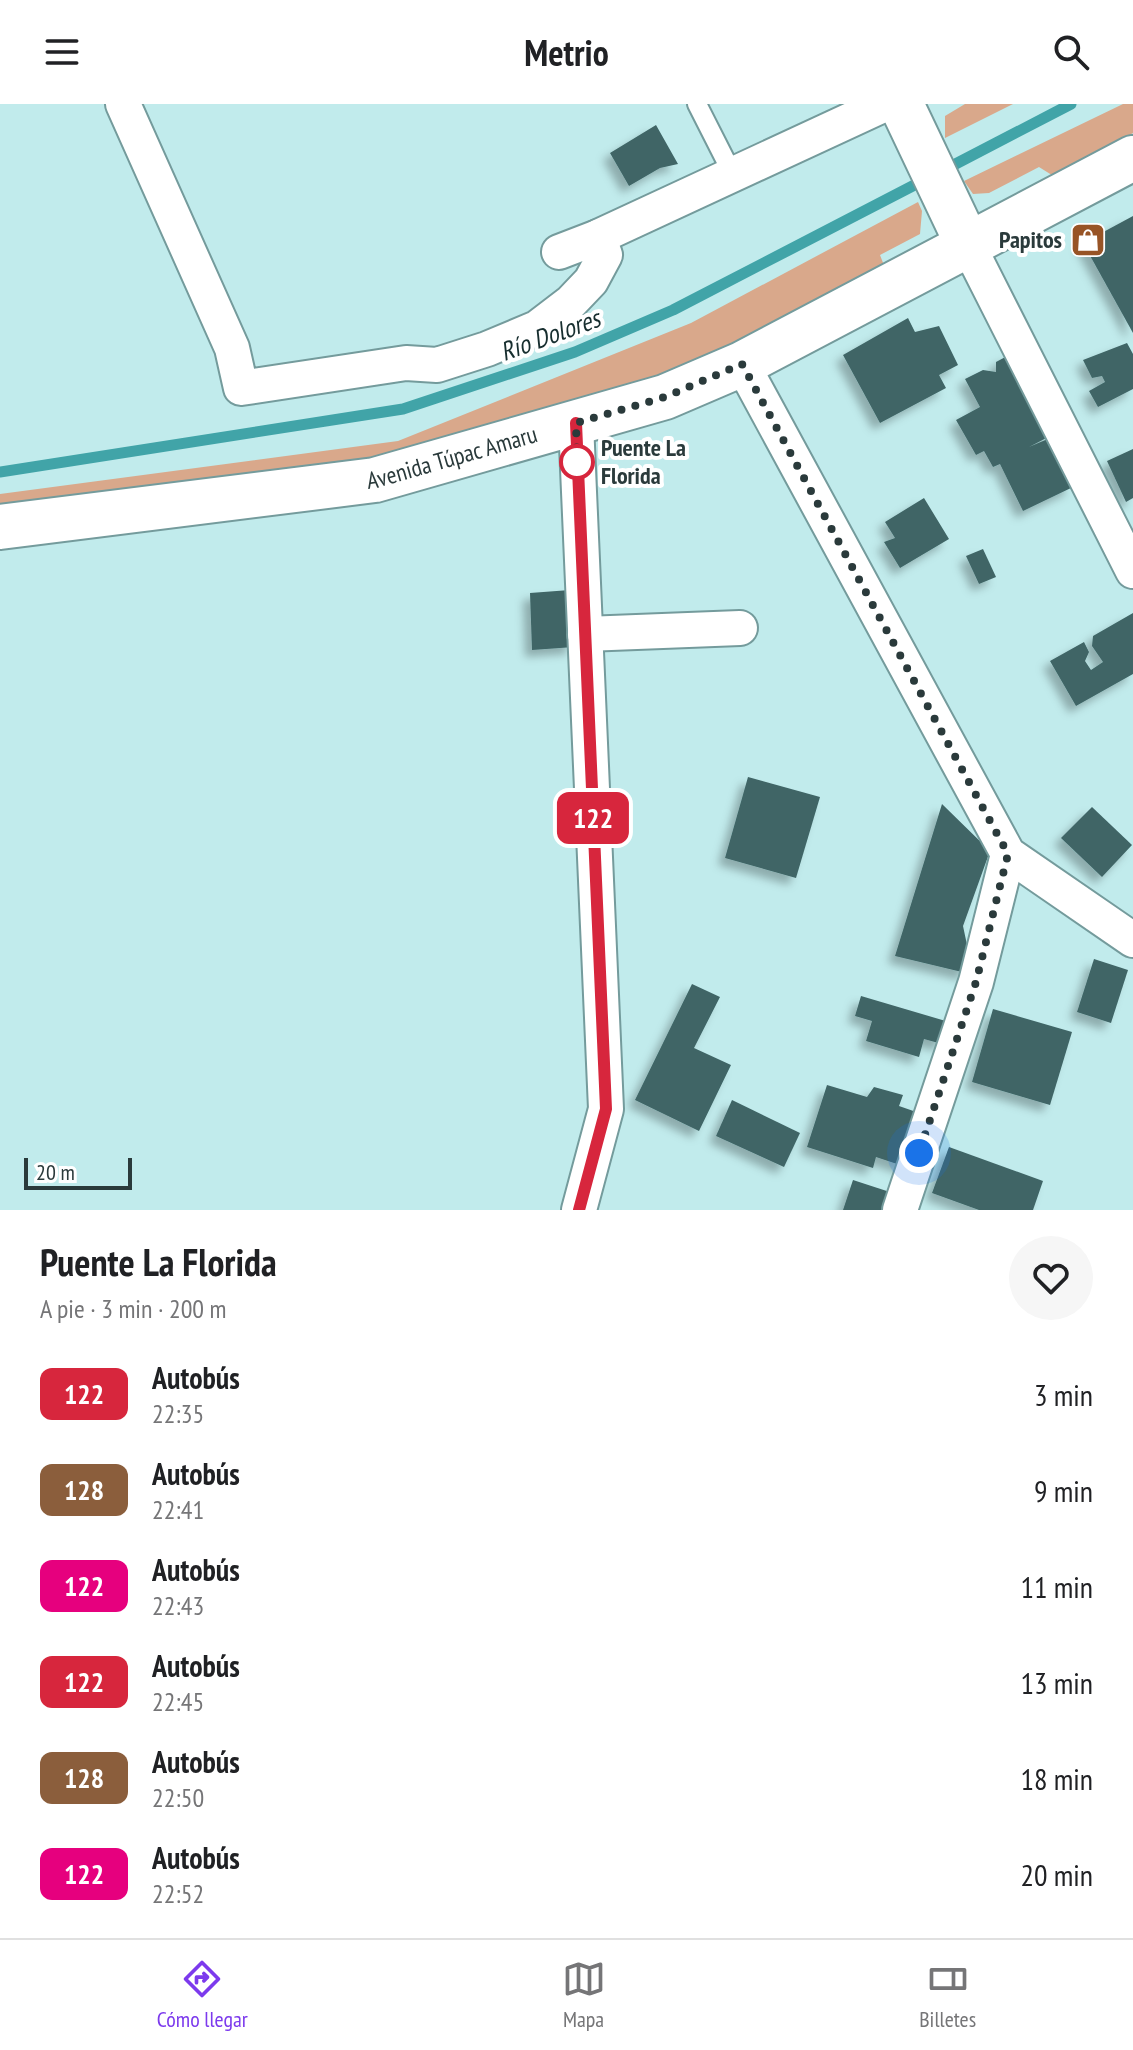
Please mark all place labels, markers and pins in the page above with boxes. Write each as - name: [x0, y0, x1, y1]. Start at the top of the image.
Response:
- shop icon: Papitos: [1069, 221, 1107, 259]
- place label: Papitos: [999, 224, 1062, 255]
- place label: Puente La Florida: [601, 432, 686, 491]
- marker: Puente La Florida: [560, 445, 594, 479]

